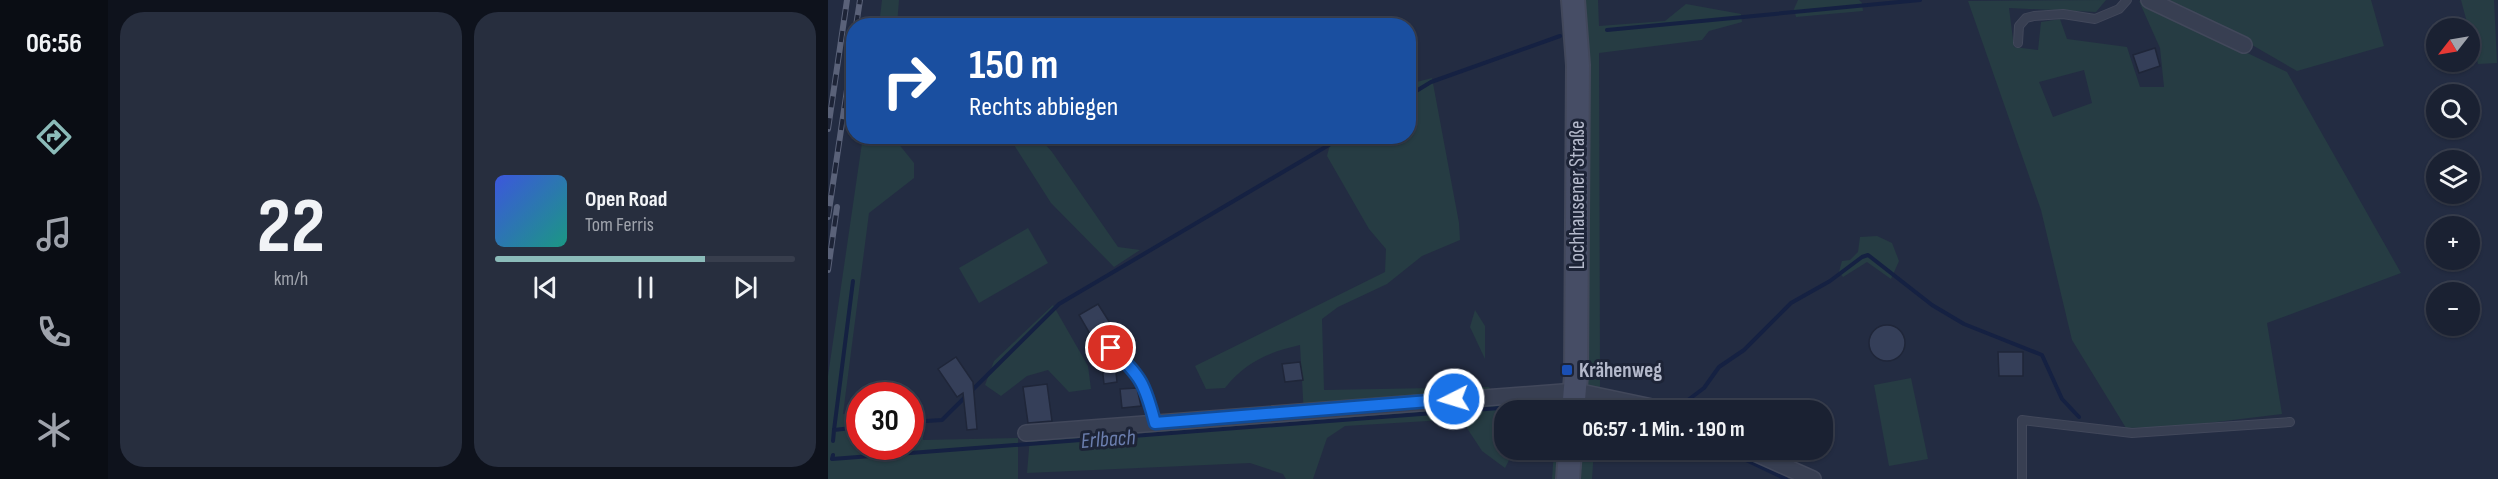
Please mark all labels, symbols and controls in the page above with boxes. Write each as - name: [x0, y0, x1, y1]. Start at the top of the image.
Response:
- north arrow: [2426, 18, 2480, 72]
- map controls: [2426, 18, 2480, 336]
- text: 06:56: [26, 28, 82, 60]
- text: 150 m: [969, 40, 1058, 91]
- icon: right: [870, 42, 948, 120]
- button: search: [2426, 84, 2480, 138]
- text: Rechts abbiegen: [969, 91, 1118, 123]
- icon: directions: [33, 116, 75, 158]
- street label: Lochhausener Straße: [1565, 121, 1590, 269]
- button: layers: [2426, 150, 2480, 204]
- text: 22: [257, 181, 325, 274]
- text: Open Road: [585, 186, 667, 213]
- icon: music: [33, 213, 75, 255]
- text: Tom Ferris: [585, 213, 654, 237]
- button: +: [2426, 216, 2480, 270]
- text: km/h: [274, 267, 308, 291]
- icon: previous: [529, 271, 562, 304]
- icon: pause: [629, 271, 662, 304]
- icon: next: [729, 271, 762, 304]
- button: −: [2426, 282, 2480, 336]
- icon: phone: [33, 311, 75, 353]
- pin: [1085, 322, 1136, 373]
- icon: arrive: [1094, 331, 1127, 364]
- place label: Krähenweg: [1579, 358, 1662, 383]
- marker: Krähenweg: [1560, 363, 1574, 377]
- position arrow: [1422, 367, 1486, 431]
- speed limit sign: 30: [846, 382, 924, 460]
- icon: climate: [33, 409, 75, 451]
- text: 06:57 · 1 Min. · 190 m: [1583, 416, 1744, 443]
- water label: Erlbach: [1080, 424, 1136, 455]

